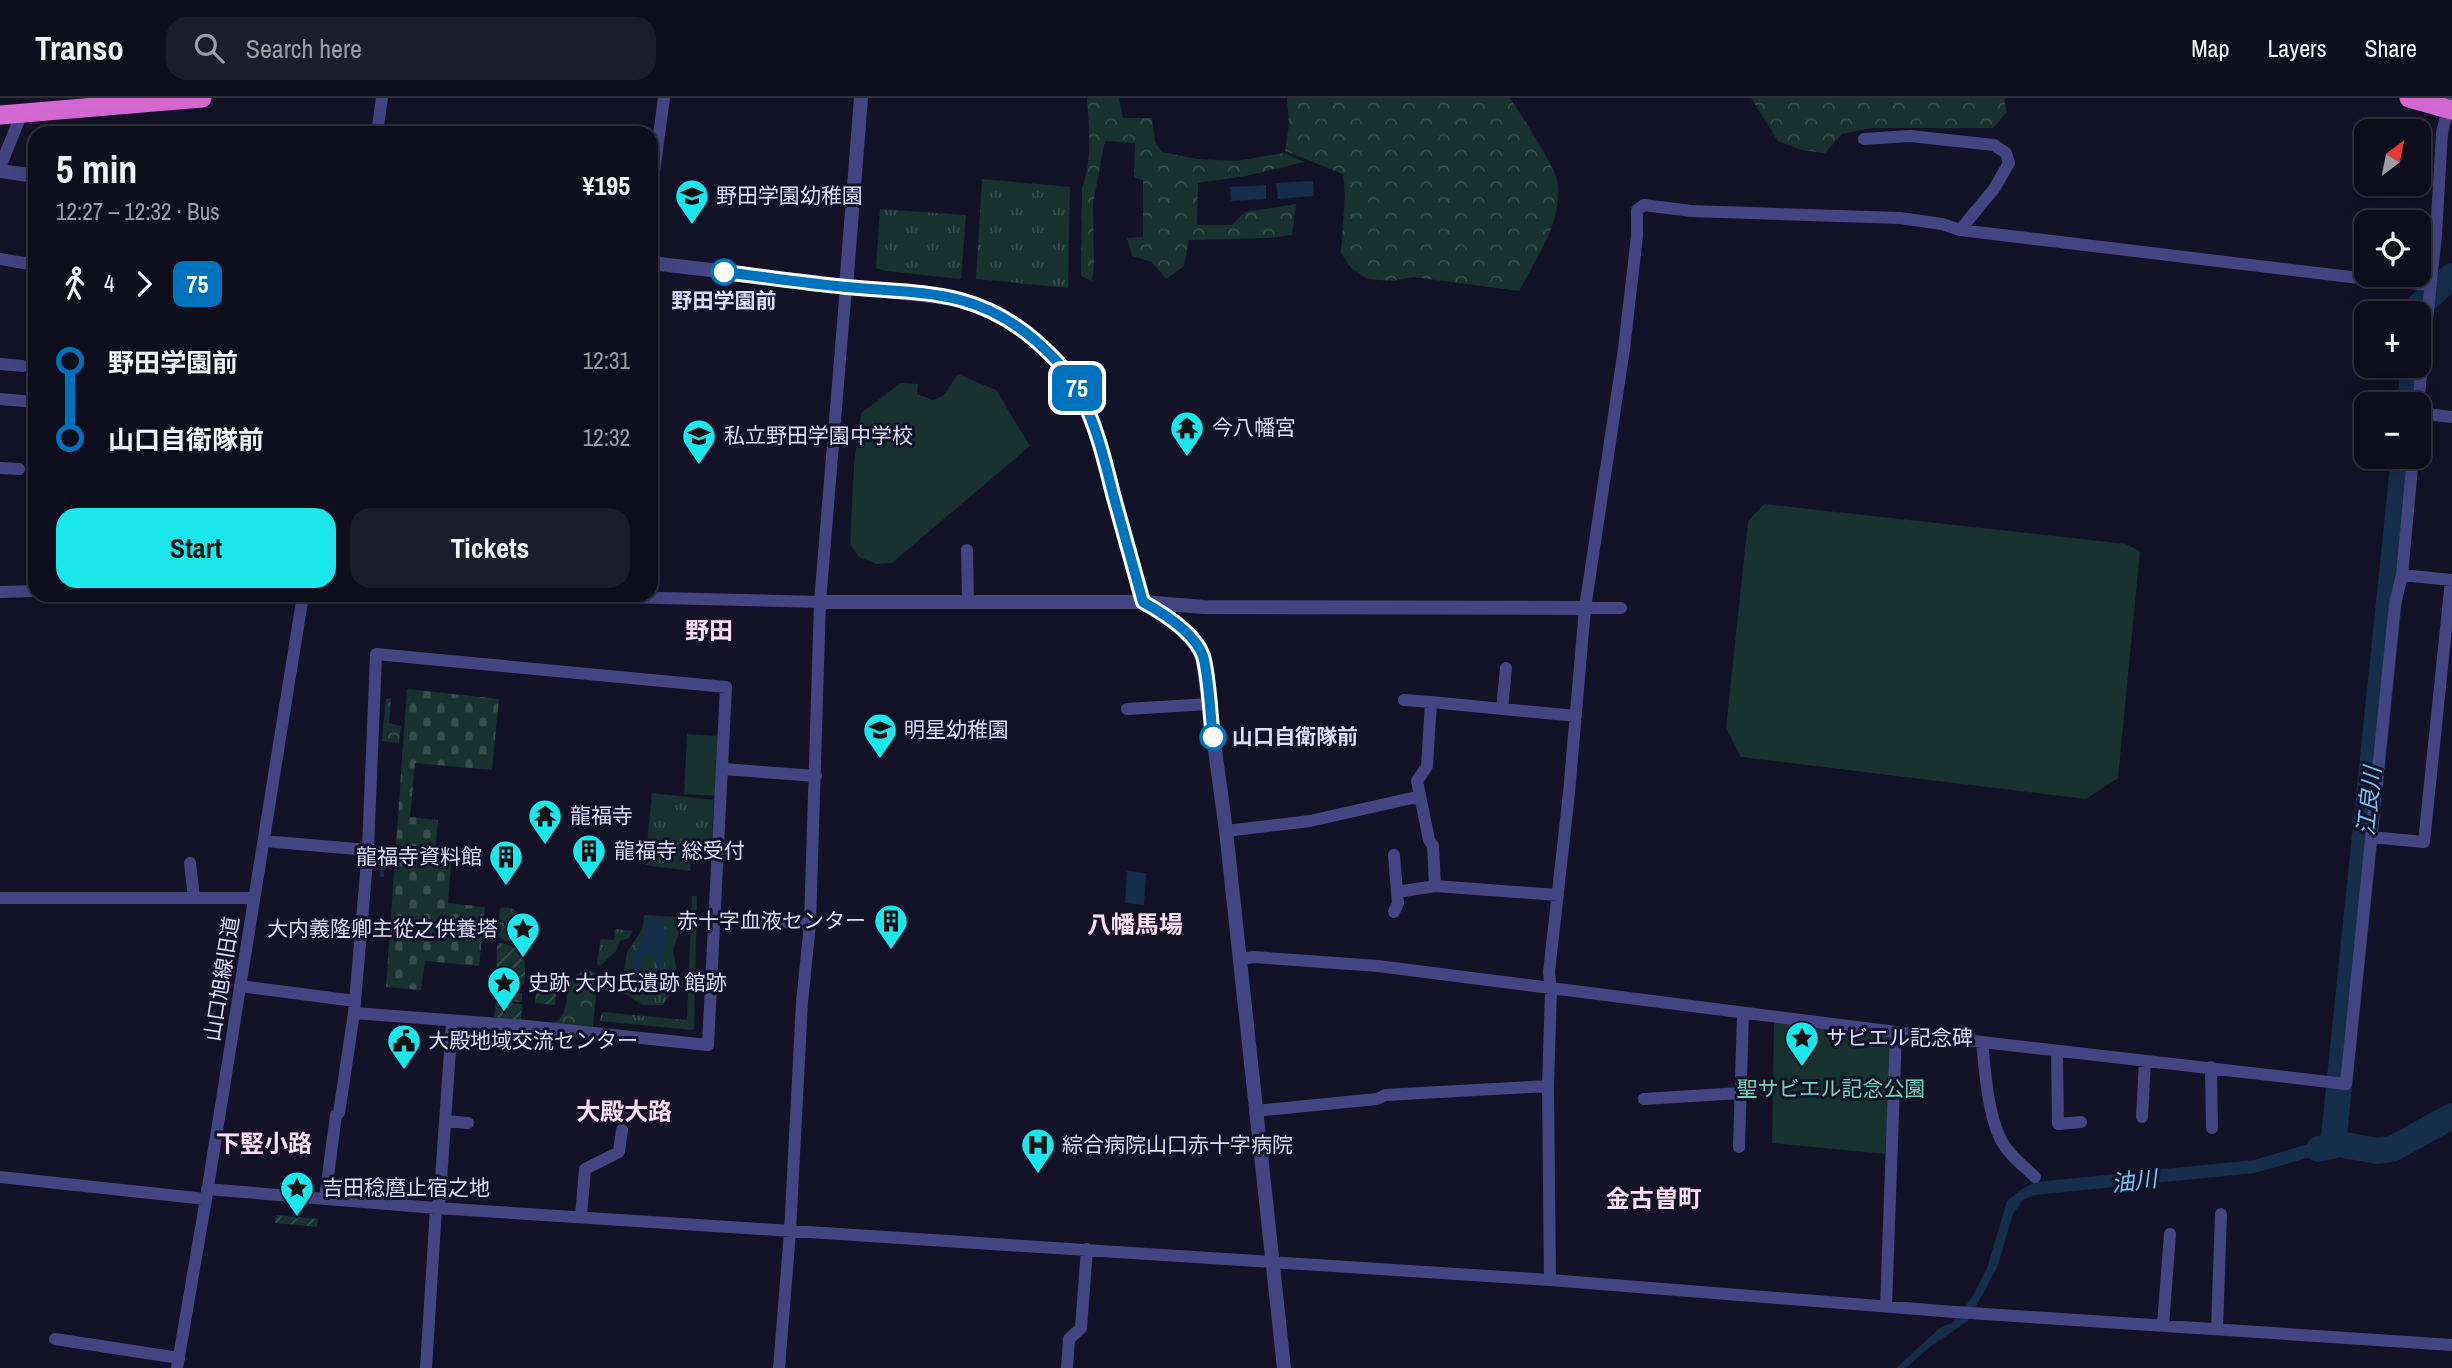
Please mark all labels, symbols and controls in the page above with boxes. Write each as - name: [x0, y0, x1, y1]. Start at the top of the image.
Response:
- search box: [166, 17, 656, 80]
- text: Transo: [35, 26, 124, 70]
- icon: search: [190, 29, 228, 67]
- text: Search here: [246, 31, 362, 66]
- text: Map: [2191, 32, 2229, 64]
- text: Layers: [2267, 32, 2326, 64]
- text: Share: [2364, 32, 2417, 64]
- north arrow: [2354, 119, 2431, 196]
- map controls: [2354, 119, 2431, 469]
- text: 5 min: [56, 144, 137, 195]
- text: ¥195: [583, 168, 630, 203]
- school or university icon: 野田学園幼稚園: [673, 177, 711, 226]
- place label: 野田学園幼稚園: [716, 181, 863, 210]
- text: 12:27 – 12:32 · Bus: [56, 196, 220, 227]
- button: locate: [2354, 210, 2431, 287]
- marker: 野田学園前: [711, 259, 737, 285]
- icon: walk: [56, 265, 94, 303]
- icon: forward: [125, 265, 163, 303]
- text: 4: [104, 268, 115, 299]
- text: 75: [187, 268, 208, 300]
- place label: 野田学園前: [672, 286, 777, 315]
- button: +: [2354, 301, 2431, 378]
- text: 野田学園前: [108, 345, 238, 380]
- text: 12:31: [583, 345, 630, 376]
- line badge: 75: [1046, 365, 1108, 411]
- text: 75: [1066, 372, 1088, 404]
- button: −: [2354, 392, 2431, 469]
- temple icon: 今八幡宮: [1168, 409, 1206, 458]
- place label: 今八幡宮: [1212, 413, 1296, 442]
- school or university icon: 私立野田学園中学校: [680, 417, 718, 466]
- place label: 私立野田学園中学校: [724, 421, 913, 450]
- text: 山口自衛隊前: [108, 422, 264, 457]
- text: 12:32: [583, 422, 630, 453]
- button: Start: [56, 508, 336, 588]
- button: Tickets: [350, 508, 630, 588]
- district label: 野田: [685, 614, 733, 646]
- school or university icon: 明星幼稚園: [861, 711, 899, 760]
- place label: 明星幼稚園: [904, 715, 1009, 744]
- place label: 山口自衛隊前: [1232, 722, 1358, 751]
- marker: 山口自衛隊前: [1200, 724, 1226, 750]
- water label: 江良川: [2349, 762, 2388, 837]
- temple icon: 龍福寺: [526, 797, 564, 846]
- place label: 龍福寺: [570, 801, 633, 830]
- building icon: 龍福寺 総受付: [570, 832, 608, 881]
- place label: 龍福寺 総受付: [614, 836, 745, 865]
- building icon: 龍福寺資料館: [487, 838, 525, 887]
- place label: 龍福寺資料館: [356, 842, 482, 871]
- building icon: 赤十字血液センター: [872, 902, 910, 951]
- place label: 赤十字血液センター: [677, 906, 866, 935]
- district label: 八幡馬場: [1087, 908, 1183, 940]
- place icon: 大内義隆卿主從之供養塔: [504, 910, 542, 959]
- street label: 山口旭線旧道: [197, 914, 246, 1043]
- place label: 大内義隆卿主從之供養塔: [267, 914, 498, 943]
- place icon: 史跡 大内氏遺跡 館跡: [485, 964, 523, 1013]
- place label: 史跡 大内氏遺跡 館跡: [528, 968, 727, 997]
- place icon: サビエル記念碑: [1783, 1019, 1821, 1068]
- public building icon: 大殿地域交流センター: [385, 1022, 423, 1071]
- place label: サビエル記念碑: [1826, 1023, 1973, 1052]
- place label: 大殿地域交流センター: [428, 1026, 638, 1055]
- park label: 聖サビエル記念公園: [1737, 1074, 1926, 1103]
- district label: 大殿大路: [576, 1095, 672, 1127]
- hospital icon: 綜合病院山口赤十字病院: [1019, 1126, 1057, 1175]
- district label: 下竪小路: [216, 1127, 312, 1159]
- place label: 綜合病院山口赤十字病院: [1062, 1130, 1293, 1159]
- water label: 油川: [2109, 1162, 2162, 1199]
- place icon: 吉田稔麿止宿之地: [278, 1169, 316, 1218]
- place label: 吉田稔麿止宿之地: [322, 1173, 490, 1202]
- district label: 金古曽町: [1606, 1182, 1702, 1214]

